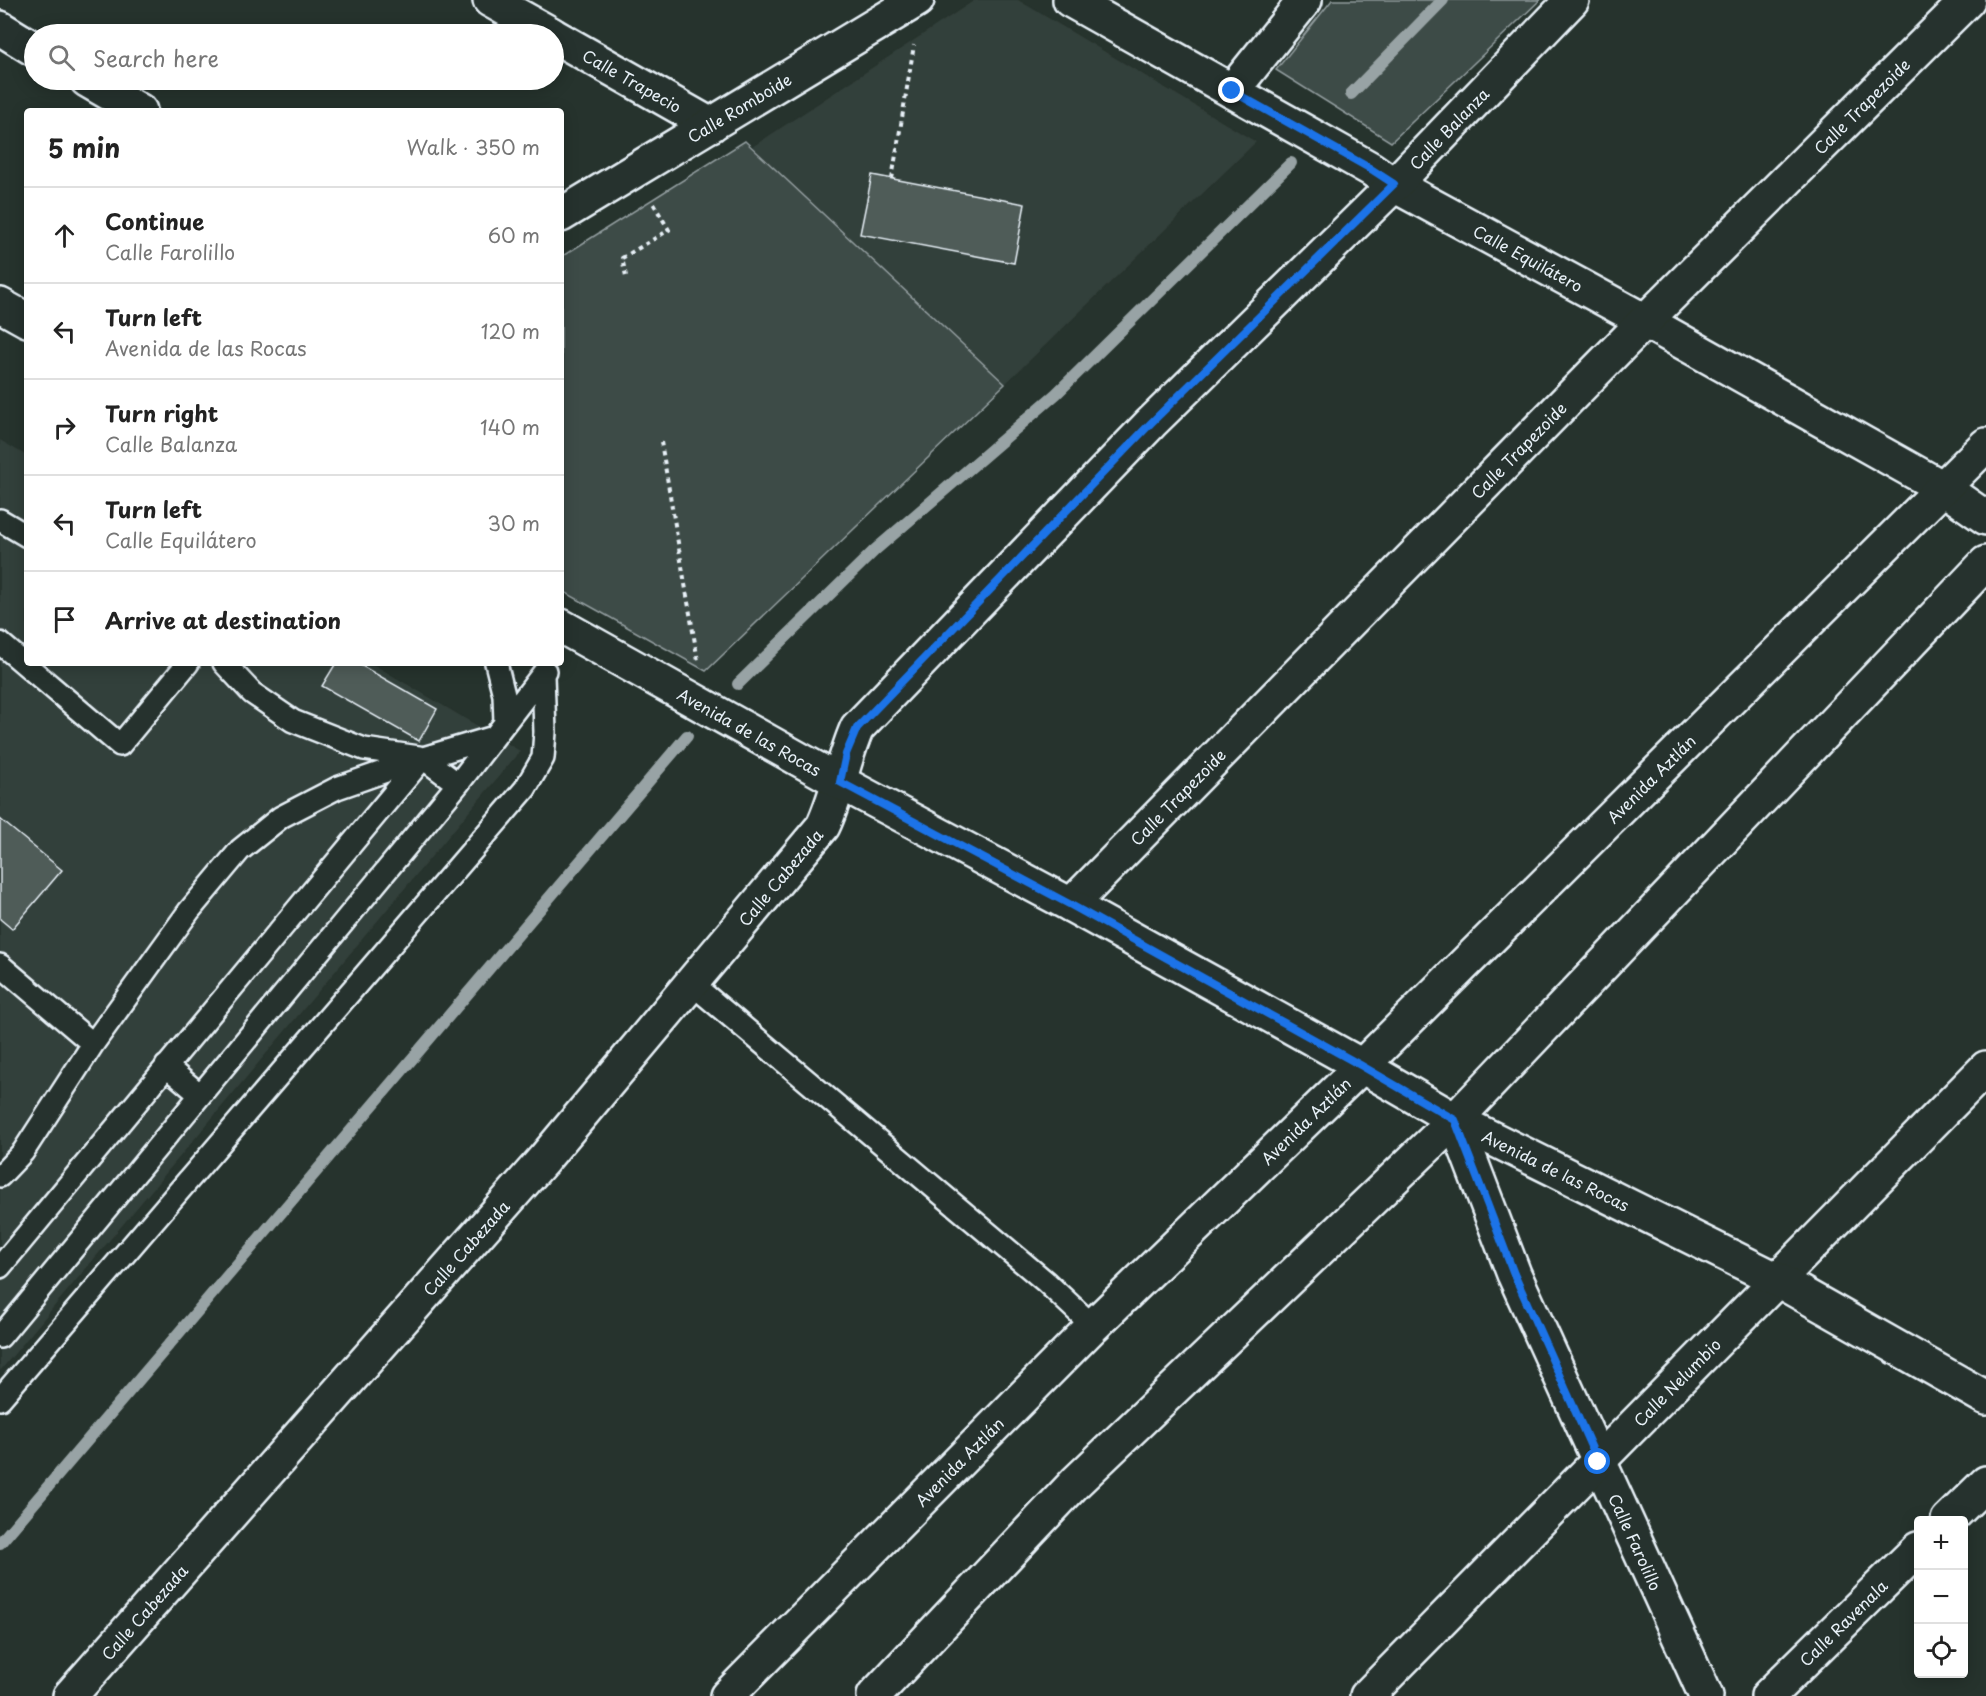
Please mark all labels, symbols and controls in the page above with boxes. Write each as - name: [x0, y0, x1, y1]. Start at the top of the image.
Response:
- search box: [24, 24, 564, 90]
- icon: search: [45, 41, 78, 74]
- text: Search here: [93, 41, 219, 74]
- street label: Calle Trapecio: [578, 43, 686, 118]
- street label: Calle Trapezoide: [1808, 52, 1915, 159]
- street label: Calle Romboide: [683, 67, 796, 148]
- route end: [1218, 77, 1244, 103]
- street label: Calle Balanza: [1403, 82, 1494, 175]
- text: 5 min: [48, 128, 120, 167]
- text: Walk · 350 m: [407, 132, 540, 162]
- text: Continue: [105, 204, 204, 237]
- street label: Calle Equilátero: [1469, 218, 1588, 297]
- icon: ahead: [48, 219, 81, 252]
- text: 60 m: [488, 220, 540, 250]
- text: Calle Farolillo: [105, 237, 235, 267]
- text: Turn left: [105, 300, 202, 333]
- icon: left: [48, 315, 81, 348]
- text: 120 m: [481, 316, 540, 346]
- text: Avenida de las Rocas: [105, 333, 307, 363]
- text: Turn right: [105, 396, 218, 429]
- street label: Calle Trapezoide: [1465, 396, 1571, 504]
- icon: right: [48, 411, 81, 444]
- text: 140 m: [480, 412, 540, 442]
- text: Calle Balanza: [105, 429, 237, 459]
- text: Turn left: [105, 492, 202, 525]
- icon: left: [48, 507, 81, 540]
- text: 30 m: [487, 508, 540, 538]
- text: Calle Equilátero: [105, 525, 257, 555]
- icon: arrive: [48, 603, 81, 636]
- text: Arrive at destination: [105, 603, 341, 636]
- street label: Avenida de las Rocas: [673, 682, 826, 781]
- street label: Avenida Aztlán: [1601, 729, 1701, 828]
- street label: Calle Trapezoide: [1124, 743, 1231, 850]
- street label: Calle Cabezada: [732, 823, 828, 931]
- street label: Avenida Aztlán: [1255, 1071, 1356, 1170]
- street label: Avenida de las Rocas: [1478, 1123, 1633, 1217]
- street label: Calle Cabezada: [417, 1195, 515, 1301]
- street label: Calle Nelumbio: [1627, 1332, 1726, 1432]
- street label: Avenida Aztlán: [909, 1411, 1009, 1511]
- route start: [1584, 1448, 1610, 1474]
- street label: Calle Farolillo: [1603, 1489, 1668, 1594]
- map controls: [1914, 1516, 1968, 1678]
- button: +: [1914, 1516, 1968, 1570]
- street label: Calle Cabezada: [95, 1559, 193, 1665]
- button: −: [1914, 1570, 1968, 1624]
- street label: Calle Ravenala: [1794, 1574, 1892, 1671]
- button: locate: [1914, 1624, 1968, 1678]

